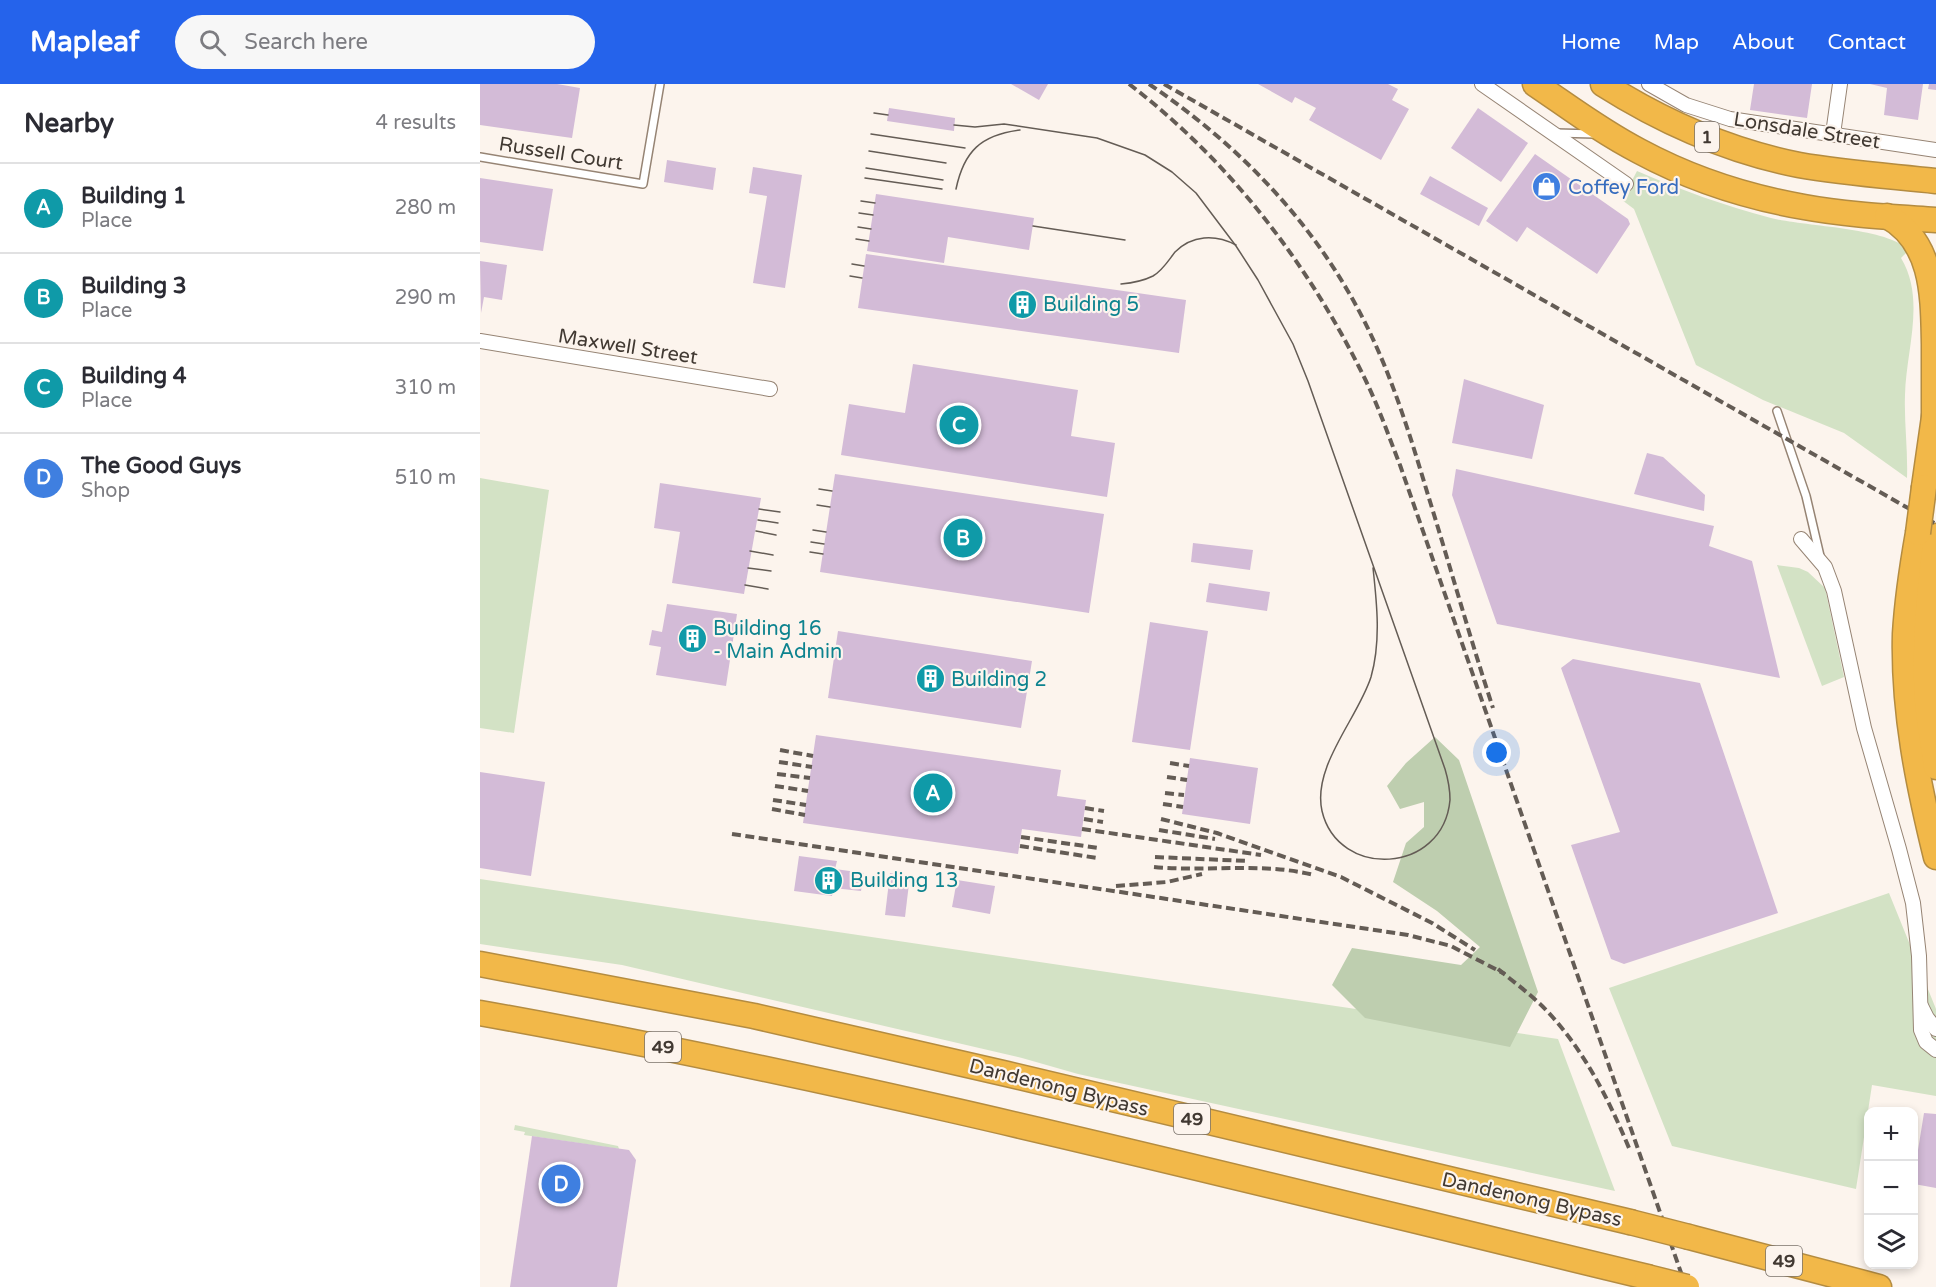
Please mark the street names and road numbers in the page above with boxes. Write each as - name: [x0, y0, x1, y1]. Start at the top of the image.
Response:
- street label: Lonsdale Street: [1732, 108, 1882, 154]
- road number: 1: [1695, 122, 1719, 152]
- street label: Russell Court: [497, 132, 625, 176]
- street label: Maxwell Street: [556, 324, 700, 370]
- road number: 49: [645, 1032, 681, 1062]
- street label: Dandenong Bypass: [967, 1054, 1151, 1122]
- road number: 49: [1174, 1104, 1210, 1134]
- street label: Dandenong Bypass: [1439, 1168, 1624, 1232]
- road number: 49: [1766, 1246, 1802, 1276]

